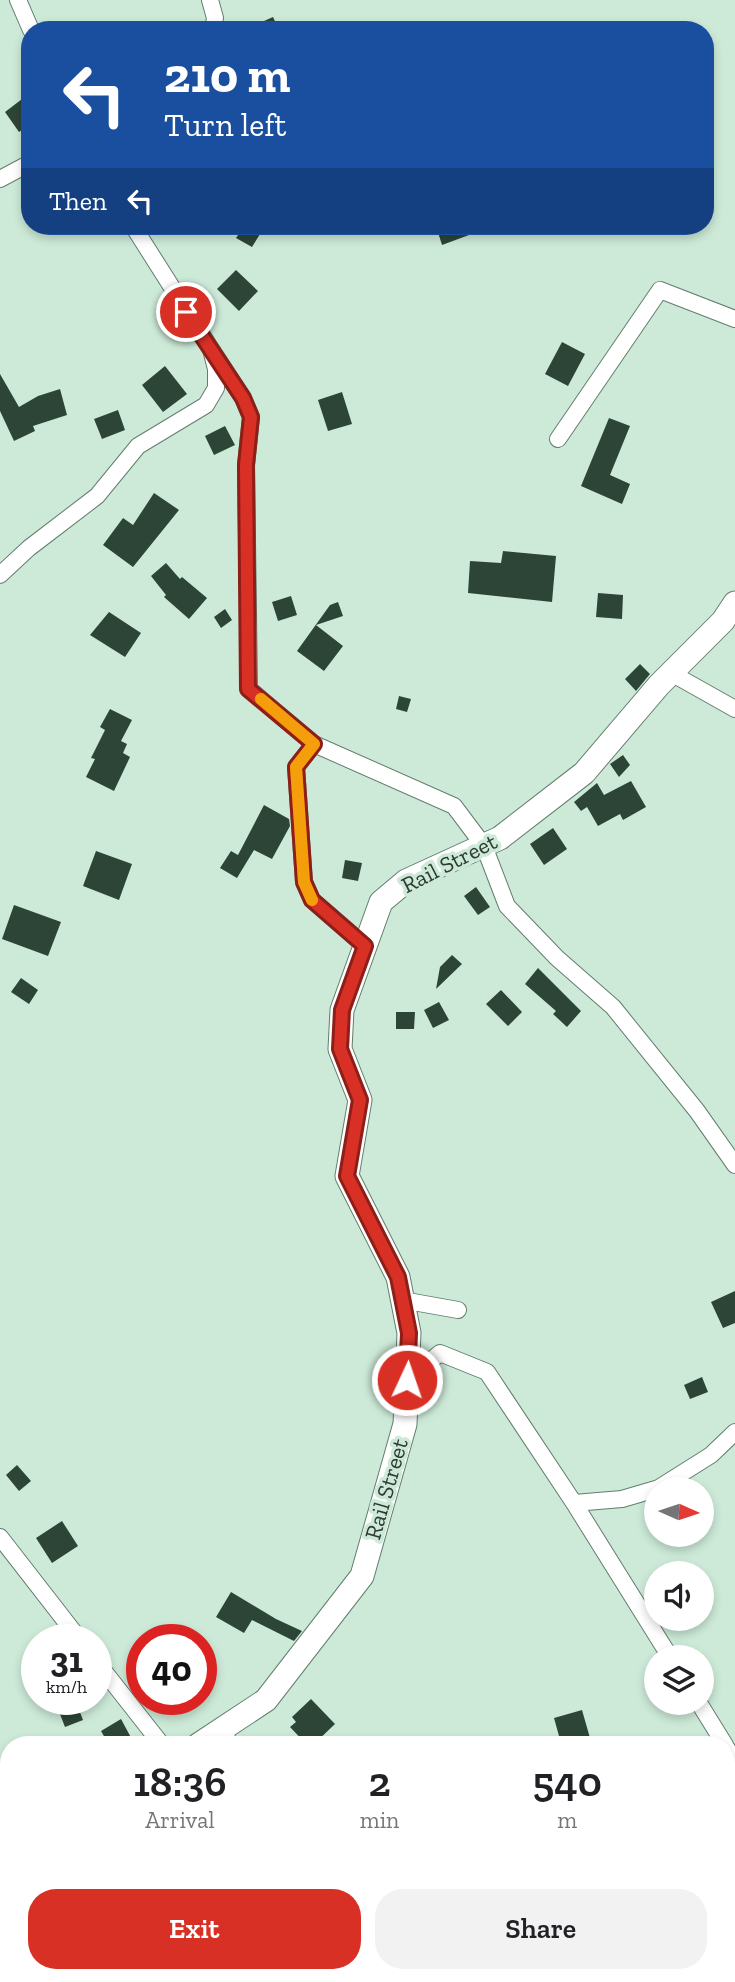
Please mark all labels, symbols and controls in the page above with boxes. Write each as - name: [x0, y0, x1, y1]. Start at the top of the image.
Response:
- text: 210 m: [164, 46, 290, 105]
- icon: left: [49, 49, 140, 140]
- text: Turn left: [164, 106, 286, 144]
- icon: left: [121, 182, 159, 220]
- text: Then: [49, 185, 107, 217]
- pin: [156, 282, 216, 342]
- icon: arrive: [167, 293, 205, 331]
- street label: Rail Street: [396, 827, 502, 899]
- position arrow: [370, 1343, 444, 1417]
- street label: Rail Street: [358, 1435, 414, 1543]
- north arrow: [644, 1477, 714, 1547]
- map controls: [644, 1477, 714, 1715]
- button: sound: [644, 1561, 714, 1631]
- speed limit sign: 40: [126, 1624, 217, 1715]
- text: 31: [50, 1639, 83, 1681]
- button: layers: [644, 1645, 714, 1715]
- text: km/h: [46, 1676, 87, 1698]
- text: 18:36: [133, 1756, 227, 1807]
- text: 2: [368, 1756, 391, 1807]
- text: 540: [532, 1756, 602, 1807]
- text: Arrival: [145, 1806, 215, 1834]
- text: min: [360, 1806, 399, 1834]
- text: m: [557, 1806, 577, 1834]
- button: Exit: [28, 1889, 361, 1969]
- button: Share: [375, 1889, 707, 1969]

